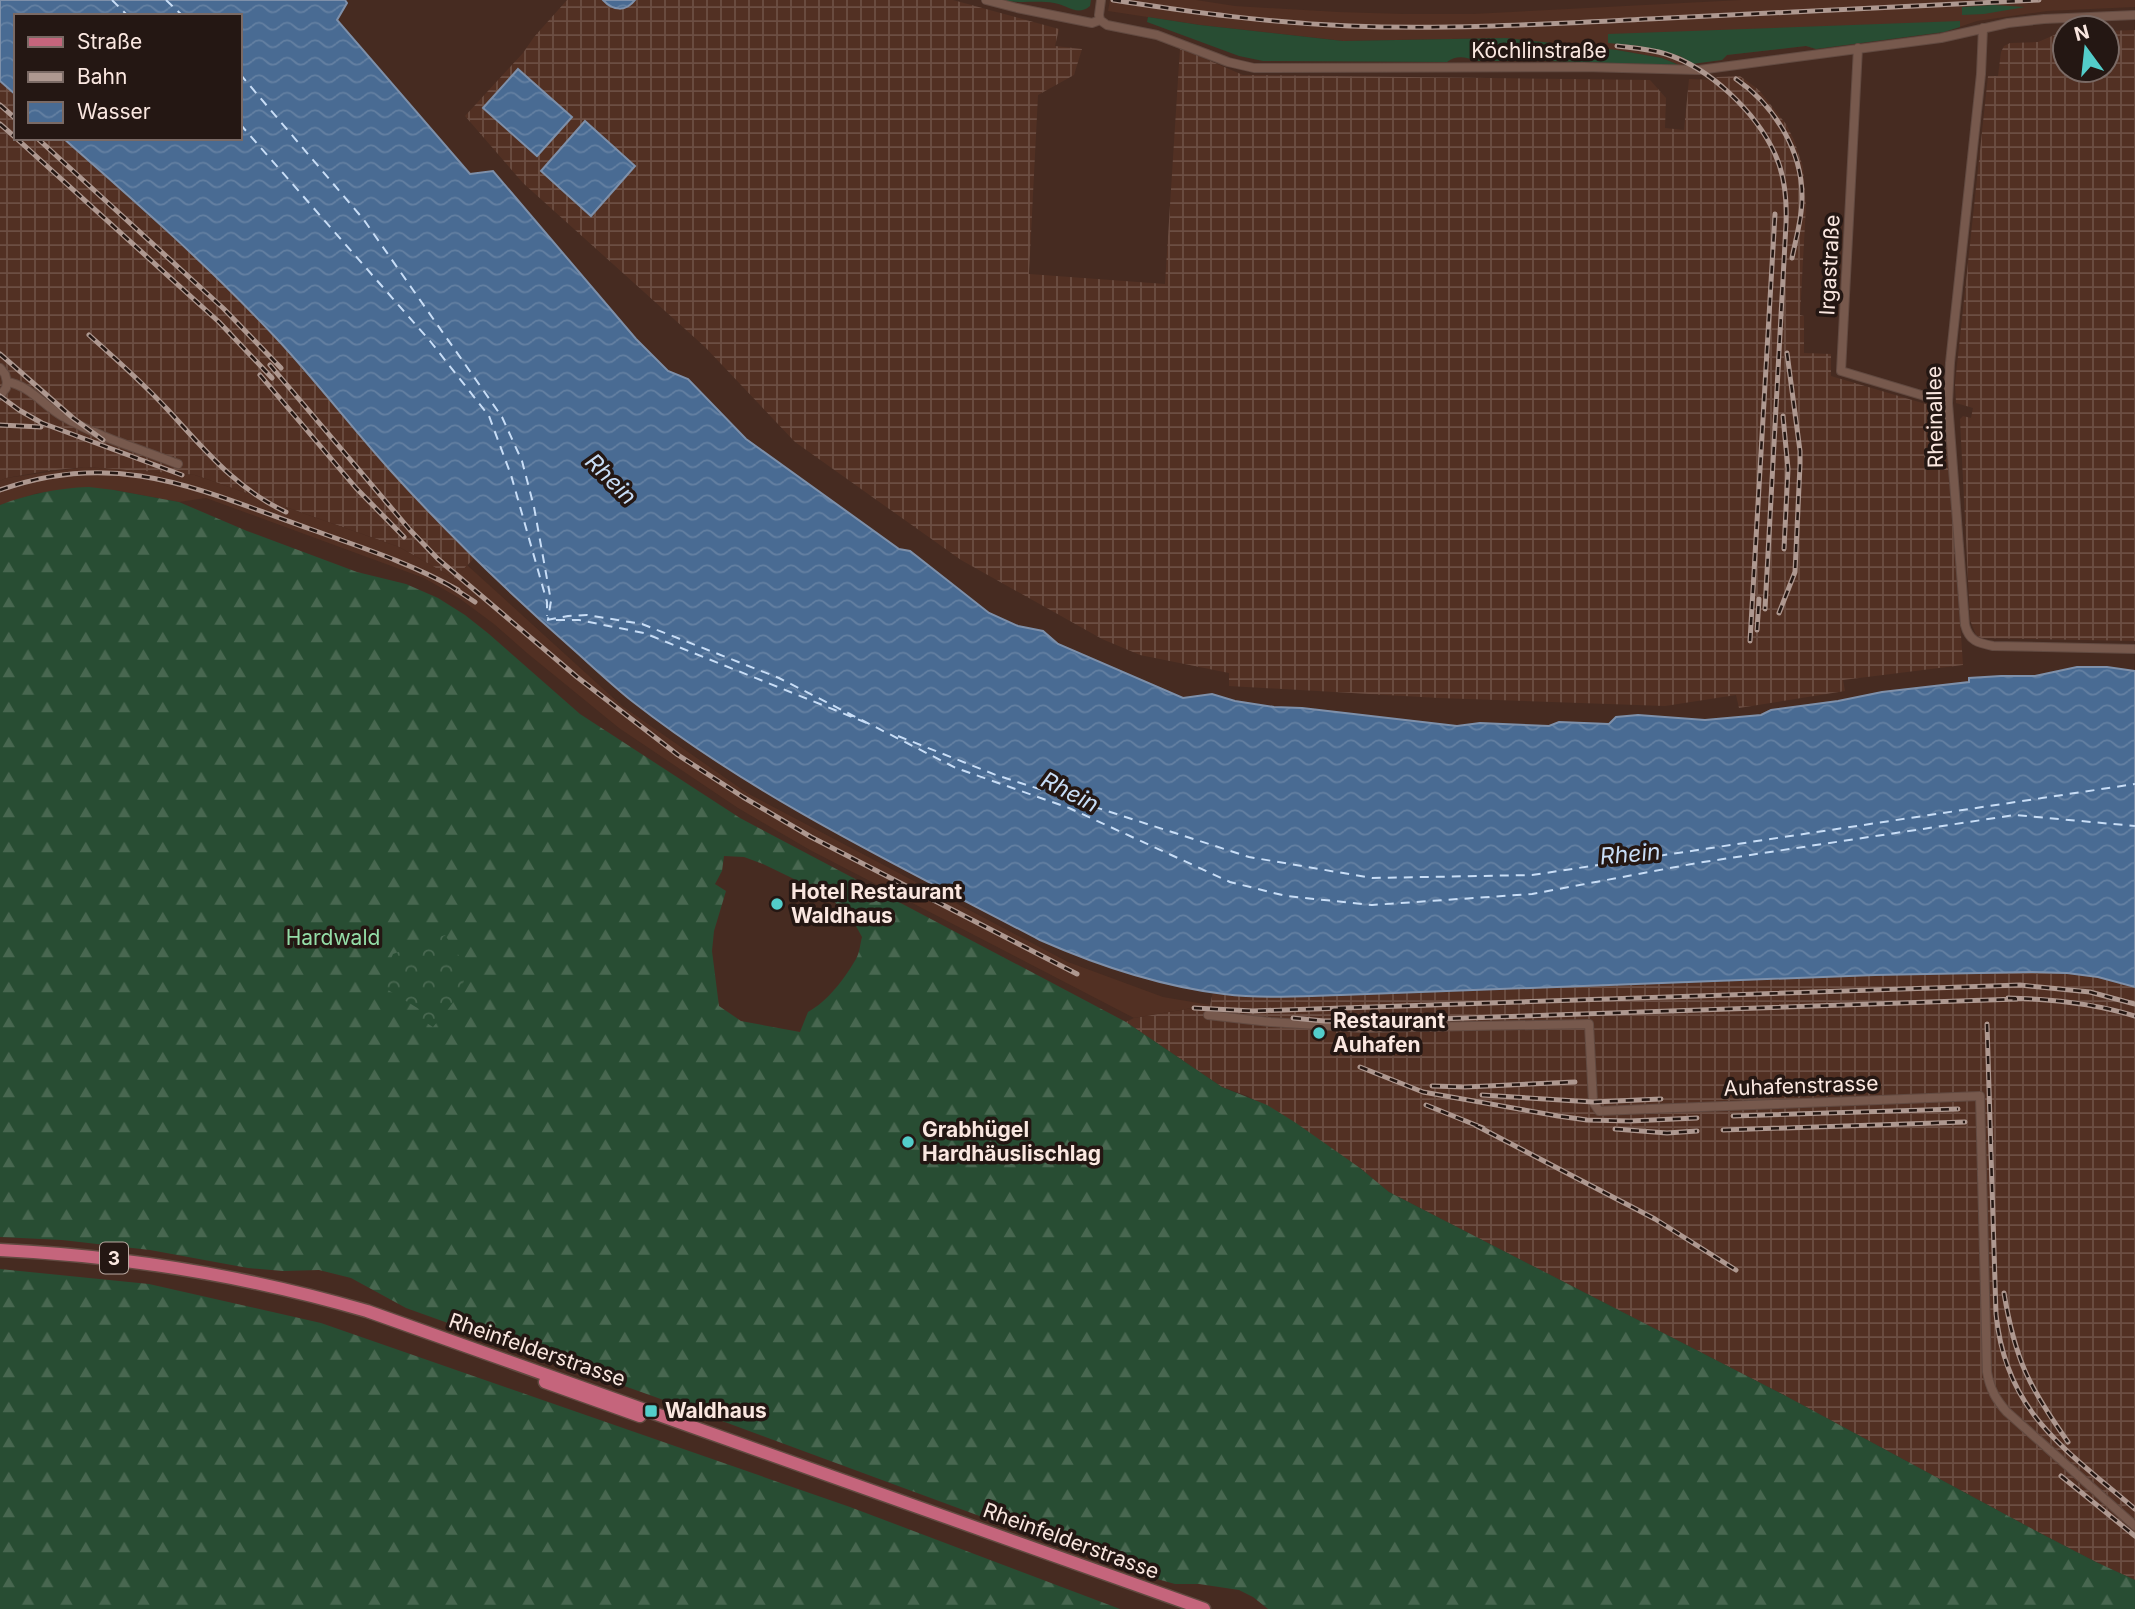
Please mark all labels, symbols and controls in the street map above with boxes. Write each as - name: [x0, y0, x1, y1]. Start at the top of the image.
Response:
- legend: [14, 14, 242, 140]
- north arrow: [2051, 14, 2121, 84]
- text: N: [2072, 20, 2092, 46]
- text: Straße: [77, 29, 142, 54]
- street label: Köchlinstraße: [1471, 38, 1607, 63]
- text: Bahn: [77, 64, 127, 89]
- text: Wasser: [77, 99, 151, 124]
- street label: Irgastraße: [1814, 214, 1845, 316]
- street label: Rheinallee: [1921, 366, 1948, 468]
- water label: Rhein: [580, 448, 642, 510]
- water label: Rhein: [1037, 766, 1103, 818]
- water label: Rhein: [1598, 837, 1662, 871]
- place label: Hotel Restaurant Waldhaus: [791, 879, 963, 928]
- marker: Hotel Restaurant Waldhaus: [769, 896, 785, 912]
- park label: Hardwald: [286, 925, 380, 950]
- place label: Restaurant Auhafen: [1333, 1008, 1445, 1057]
- marker: Restaurant Auhafen: [1311, 1025, 1327, 1041]
- street label: Auhafenstrasse: [1723, 1070, 1879, 1101]
- place label: Grabhügel Hardhäuslischlag: [922, 1117, 1101, 1166]
- marker: Grabhügel Hardhäuslischlag: [900, 1134, 916, 1150]
- road number: 3: [100, 1242, 128, 1274]
- street label: Rheinfelderstrasse: [446, 1308, 629, 1391]
- place label: Waldhaus: [665, 1398, 767, 1423]
- marker: Waldhaus: [643, 1403, 659, 1419]
- street label: Rheinfelderstrasse: [980, 1497, 1162, 1584]

